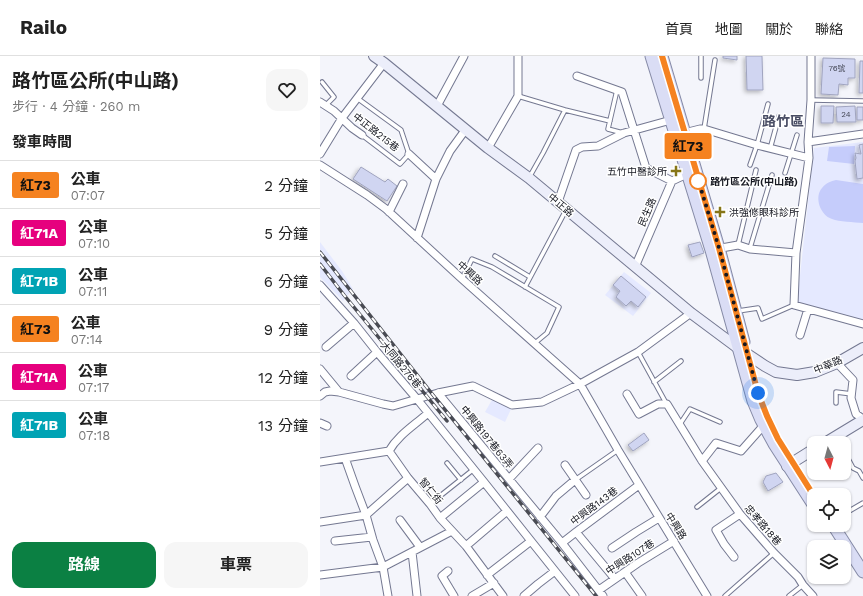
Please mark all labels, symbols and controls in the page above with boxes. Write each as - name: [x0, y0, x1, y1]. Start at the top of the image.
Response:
- text: Railo: [20, 16, 67, 39]
- text: 首頁: [665, 21, 693, 37]
- text: 地圖: [715, 21, 743, 37]
- text: 關於: [765, 21, 793, 37]
- text: 聯絡: [815, 21, 843, 37]
- house number: 76號: [828, 64, 846, 73]
- text: 路竹區公所(中山路): [12, 69, 179, 92]
- button: heart: [266, 69, 308, 111]
- text: 步行 · 4 分鐘 · 260 m: [12, 99, 140, 114]
- house number: 24: [841, 110, 851, 119]
- street label: 中正路215巷: [351, 111, 401, 153]
- district label: 路竹區: [762, 113, 804, 129]
- text: 發車時間: [12, 133, 72, 151]
- line badge: 紅73: [665, 133, 711, 159]
- text: 紅73: [673, 138, 703, 154]
- marker: 五竹中醫診所: [670, 165, 682, 177]
- place label: 五竹中醫診所: [607, 166, 667, 177]
- text: 公車: [71, 170, 101, 188]
- marker: 路竹區公所(中山路): [689, 172, 707, 190]
- place label: 路竹區公所(中山路): [710, 176, 798, 187]
- text: 紅73: [20, 177, 51, 193]
- text: 2 分鐘: [264, 177, 308, 195]
- text: 07:07: [71, 188, 105, 203]
- street label: 中正路: [546, 191, 576, 219]
- street label: 民生路: [636, 196, 658, 228]
- marker: 洪強修眼科診所: [714, 206, 726, 218]
- place label: 洪強修眼科診所: [729, 207, 799, 218]
- text: 公車: [78, 218, 108, 236]
- text: 紅71A: [20, 225, 58, 241]
- text: 5 分鐘: [264, 225, 308, 243]
- text: 07:10: [78, 236, 110, 251]
- street label: 中興路: [455, 259, 485, 287]
- text: 公車: [78, 266, 108, 284]
- text: 紅71B: [20, 273, 58, 289]
- text: 6 分鐘: [264, 273, 308, 291]
- text: 07:11: [78, 284, 107, 299]
- text: 公車: [71, 314, 101, 332]
- text: 紅73: [20, 321, 51, 337]
- text: 9 分鐘: [264, 321, 308, 339]
- text: 07:14: [71, 332, 103, 347]
- street label: 大同路276巷: [378, 340, 424, 390]
- street label: 中華路: [812, 354, 844, 376]
- text: 公車: [78, 362, 108, 380]
- text: 紅71A: [20, 369, 58, 385]
- text: 12 分鐘: [258, 369, 308, 387]
- text: 07:17: [78, 380, 109, 395]
- your location: [748, 383, 768, 403]
- street label: 中興路197巷63弄: [458, 403, 516, 471]
- text: 公車: [78, 410, 108, 428]
- text: 紅71B: [20, 417, 58, 433]
- text: 13 分鐘: [258, 417, 308, 435]
- text: 07:18: [78, 428, 110, 443]
- north arrow: [807, 436, 851, 480]
- map controls: [807, 436, 851, 584]
- street label: 智仁街: [417, 476, 445, 506]
- street label: 中興路143巷: [568, 485, 620, 527]
- button: locate: [807, 488, 851, 532]
- street label: 忠孝路18巷: [742, 503, 784, 547]
- street label: 中興路: [663, 510, 689, 542]
- street label: 中興路107巷: [604, 537, 656, 577]
- button: layers: [807, 540, 851, 584]
- button: 路線: [12, 542, 156, 588]
- button: 車票: [164, 542, 308, 588]

